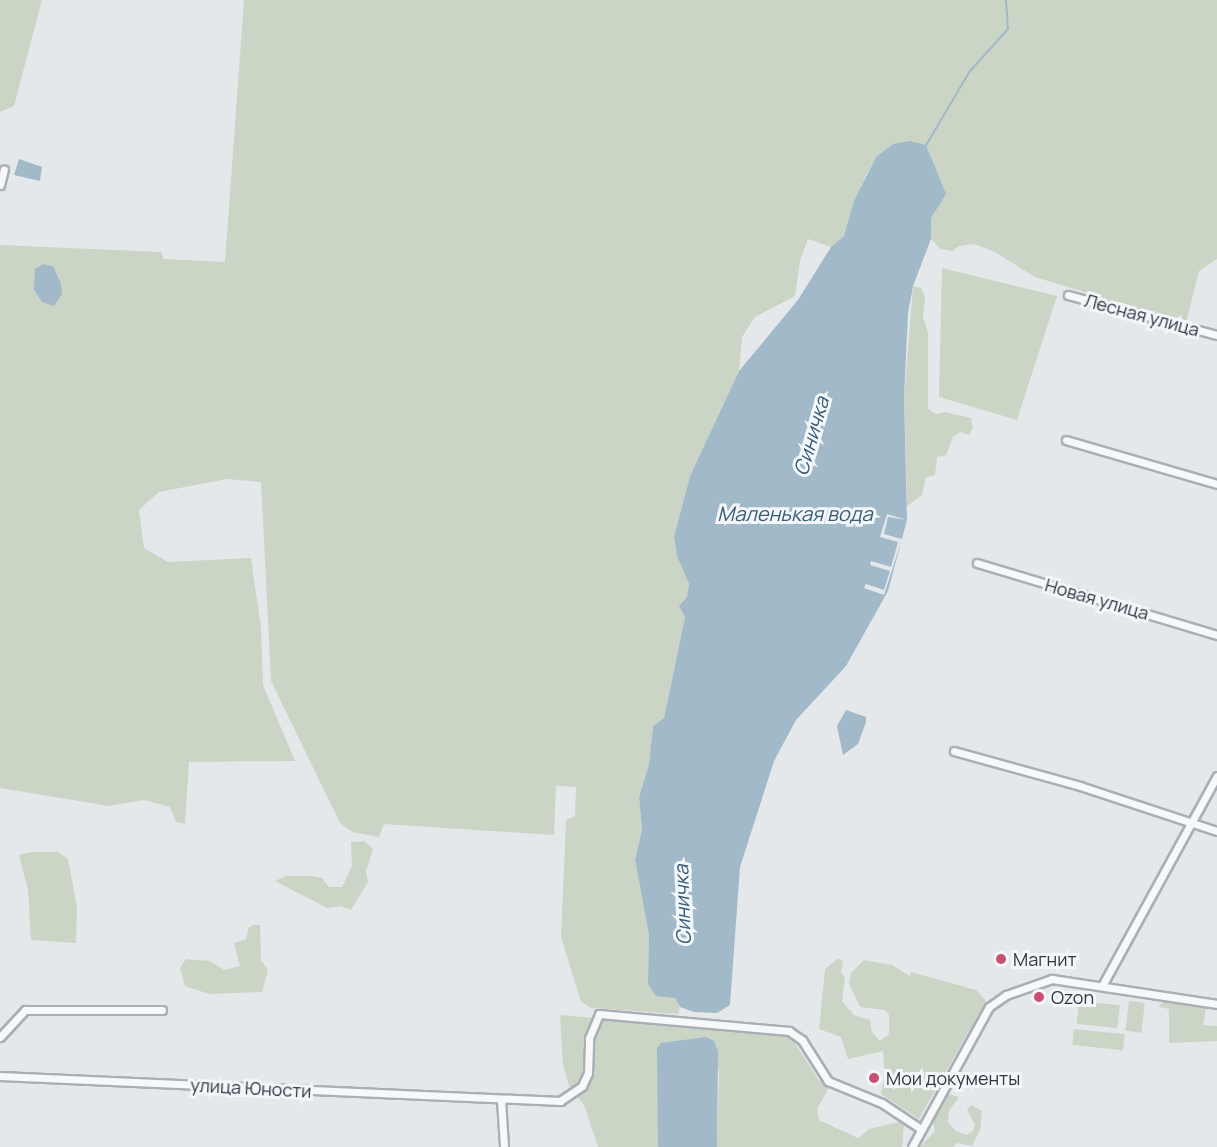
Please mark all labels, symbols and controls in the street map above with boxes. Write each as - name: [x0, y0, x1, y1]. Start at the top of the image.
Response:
- street label: Лесная улица: [1082, 289, 1202, 341]
- water label: Синичка: [788, 394, 834, 478]
- water label: Маленькая вода: [717, 501, 873, 525]
- street label: Новая улица: [1043, 574, 1151, 624]
- water label: Синичка: [669, 864, 695, 946]
- place label: Магнит: [1013, 948, 1076, 970]
- marker: Магнит: [994, 952, 1008, 966]
- place label: Ozon: [1051, 986, 1094, 1008]
- marker: Ozon: [1032, 990, 1046, 1004]
- place label: Мои документы: [886, 1067, 1020, 1089]
- marker: Мои документы: [867, 1071, 881, 1085]
- street label: улица Юности: [190, 1074, 312, 1102]

